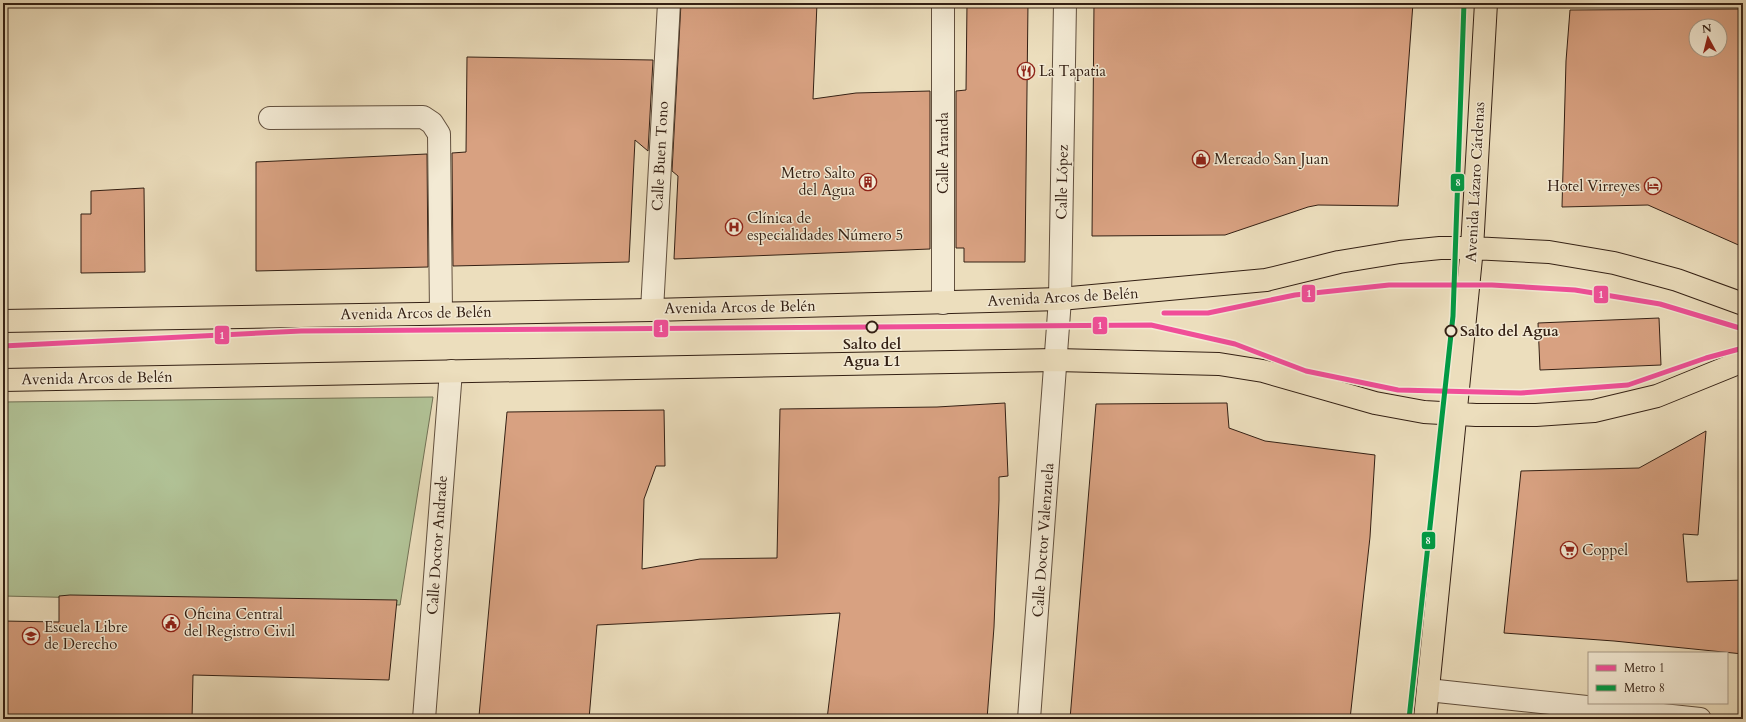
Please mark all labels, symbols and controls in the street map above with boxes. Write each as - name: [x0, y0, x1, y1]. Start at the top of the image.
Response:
- north arrow: [1688, 18, 1728, 58]
- text: N: [1701, 20, 1713, 37]
- restaurant icon: La Tapatia: [1016, 61, 1036, 81]
- place label: La Tapatia: [1039, 61, 1106, 81]
- street label: Calle Buen Tono: [647, 101, 673, 211]
- street label: Avenida Lázaro Cárdenas: [1461, 101, 1489, 263]
- street label: Calle Aranda: [933, 111, 953, 194]
- street label: Calle López: [1051, 144, 1073, 220]
- shop icon: Mercado San Juan: [1191, 149, 1211, 169]
- place label: Mercado San Juan: [1214, 149, 1329, 169]
- place label: Metro Salto del Agua: [781, 163, 856, 200]
- building icon: Metro Salto del Agua: [858, 172, 878, 192]
- line badge: 8: [1450, 173, 1465, 192]
- text: 8: [1455, 175, 1461, 190]
- place label: Hotel Virreyes: [1547, 176, 1640, 196]
- hotel icon: Hotel Virreyes: [1643, 176, 1663, 196]
- place label: Clínica de especialidades Número 5: [747, 208, 903, 245]
- hospital icon: Clínica de especialidades Número 5: [724, 217, 744, 237]
- street label: Avenida Arcos de Belén: [987, 283, 1140, 311]
- line badge: 1: [1301, 284, 1316, 303]
- line badge: 1: [1593, 285, 1609, 304]
- text: 1: [1306, 286, 1312, 301]
- text: 1: [1598, 287, 1604, 302]
- street label: Avenida Arcos de Belén: [664, 296, 816, 318]
- street label: Avenida Arcos de Belén: [340, 302, 492, 324]
- line badge: 1: [1092, 316, 1108, 335]
- text: 1: [1097, 318, 1103, 333]
- line badge: 1: [653, 319, 669, 338]
- marker: Salto del Agua L1: [865, 320, 879, 334]
- text: 1: [658, 321, 664, 336]
- place label: Salto del Agua: [1460, 321, 1559, 341]
- marker: Salto del Agua: [1444, 324, 1458, 338]
- line badge: 1: [214, 325, 230, 345]
- text: 1: [219, 328, 225, 343]
- place label: Salto del Agua L1: [843, 334, 902, 371]
- street label: Avenida Arcos de Belén: [21, 367, 173, 389]
- street label: Calle Doctor Valenzuela: [1028, 462, 1058, 618]
- street label: Calle Doctor Andrade: [422, 474, 452, 615]
- line badge: 8: [1421, 531, 1436, 550]
- text: 8: [1425, 533, 1431, 548]
- supermarket icon: Coppel: [1559, 540, 1579, 560]
- place label: Coppel: [1582, 540, 1628, 560]
- place label: Oficina Central del Registro Civil: [184, 604, 295, 641]
- public building icon: Oficina Central del Registro Civil: [161, 613, 181, 633]
- place label: Escuela Libre de Derecho: [44, 617, 128, 654]
- school or university icon: Escuela Libre de Derecho: [21, 626, 41, 646]
- legend: [1588, 652, 1728, 704]
- text: Metro 1: [1624, 660, 1665, 676]
- text: Metro 8: [1624, 680, 1665, 696]

